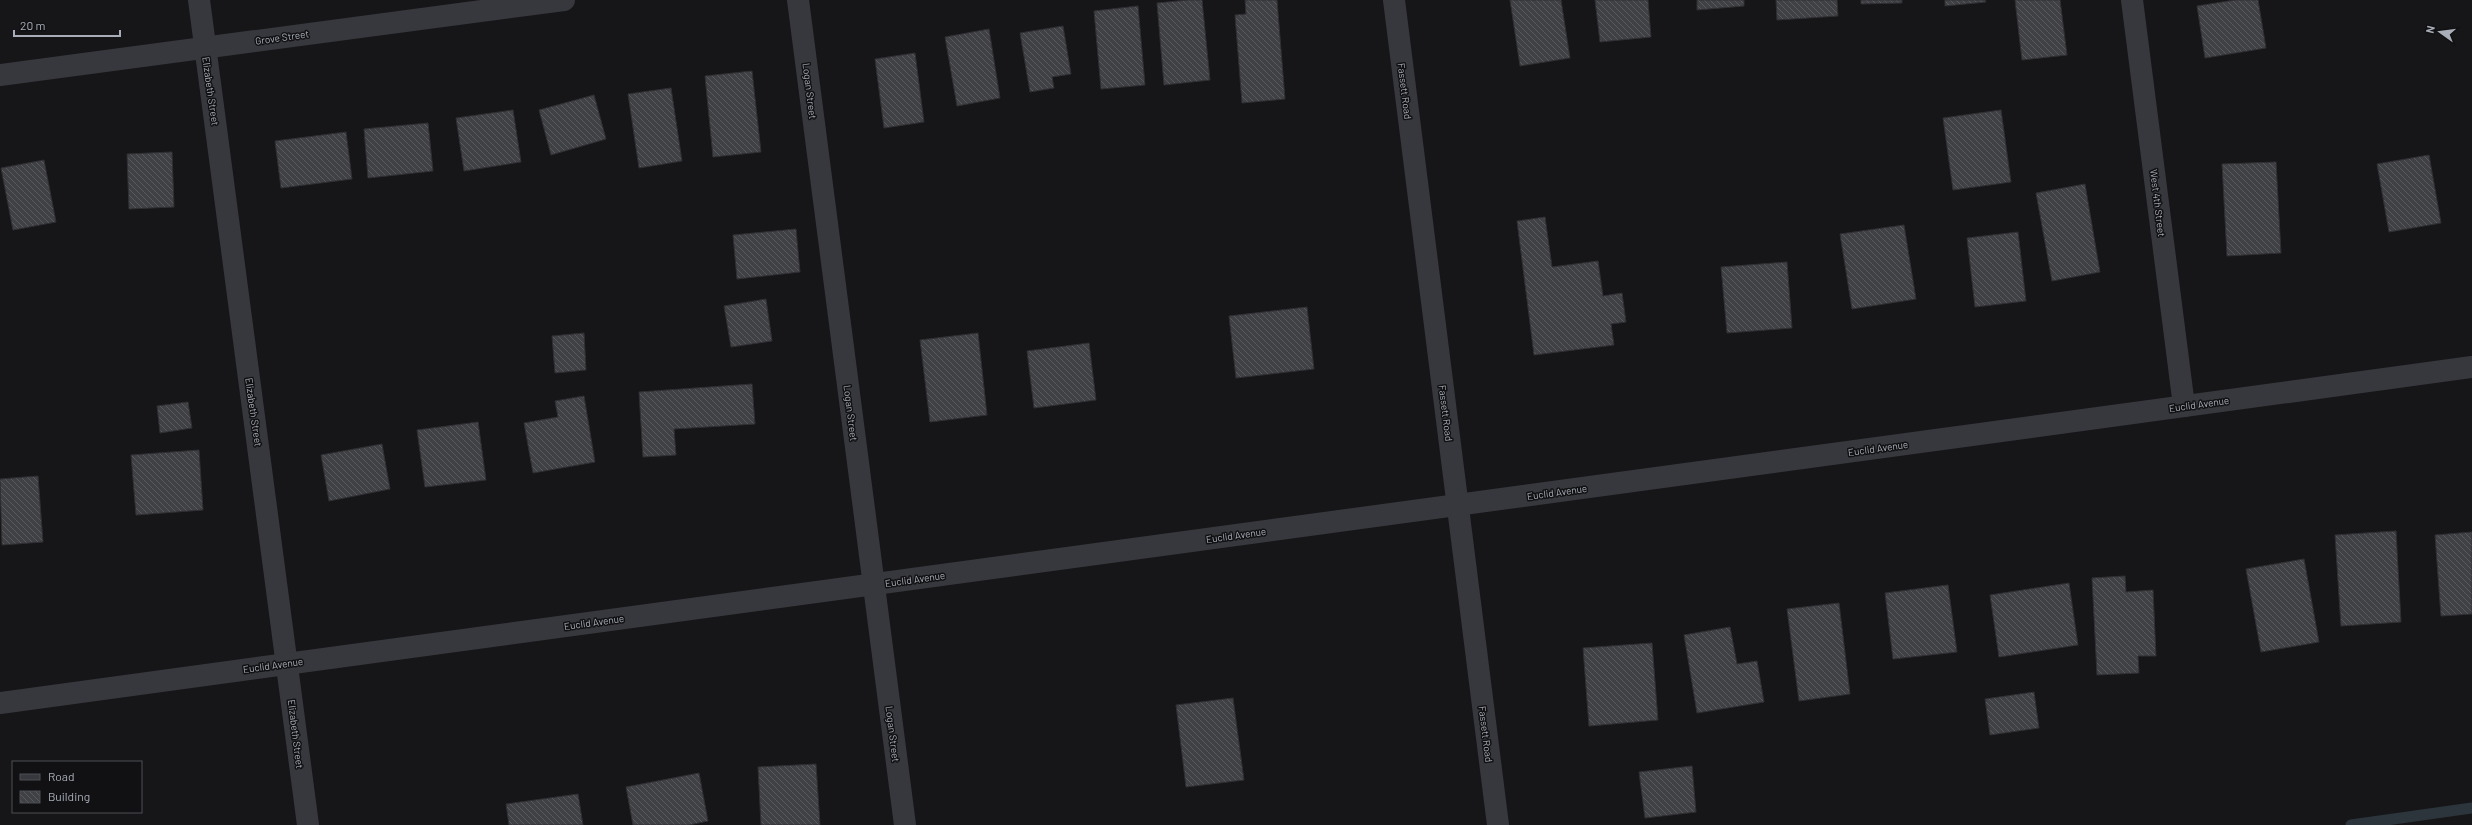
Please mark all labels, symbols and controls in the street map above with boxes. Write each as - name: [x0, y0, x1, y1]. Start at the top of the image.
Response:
- scale bar: [14, 12, 120, 38]
- north arrow: [2420, 12, 2460, 52]
- text: 20 m: [20, 18, 46, 32]
- text: N: [2423, 24, 2437, 35]
- street label: Grove Street: [254, 27, 310, 47]
- street label: Elizabeth Street: [200, 56, 222, 127]
- street label: Logan Street: [801, 62, 819, 120]
- street label: Fassett Road: [1396, 62, 1414, 120]
- street label: West 4th Street: [2148, 169, 2168, 238]
- street label: Elizabeth Street: [243, 377, 265, 448]
- street label: Logan Street: [842, 384, 860, 442]
- street label: Fassett Road: [1437, 384, 1455, 442]
- street label: Euclid Avenue: [2168, 394, 2230, 414]
- street label: Euclid Avenue: [1847, 438, 1909, 458]
- street label: Euclid Avenue: [1526, 482, 1588, 502]
- street label: Euclid Avenue: [1205, 525, 1267, 545]
- street label: Euclid Avenue: [884, 569, 946, 589]
- street label: Euclid Avenue: [563, 612, 625, 632]
- street label: Euclid Avenue: [242, 655, 304, 675]
- street label: Elizabeth Street: [286, 699, 306, 770]
- street label: Logan Street: [884, 705, 902, 763]
- street label: Fassett Road: [1477, 705, 1495, 763]
- legend: [12, 761, 142, 813]
- text: Road: [48, 769, 75, 783]
- text: Building: [48, 789, 90, 803]

